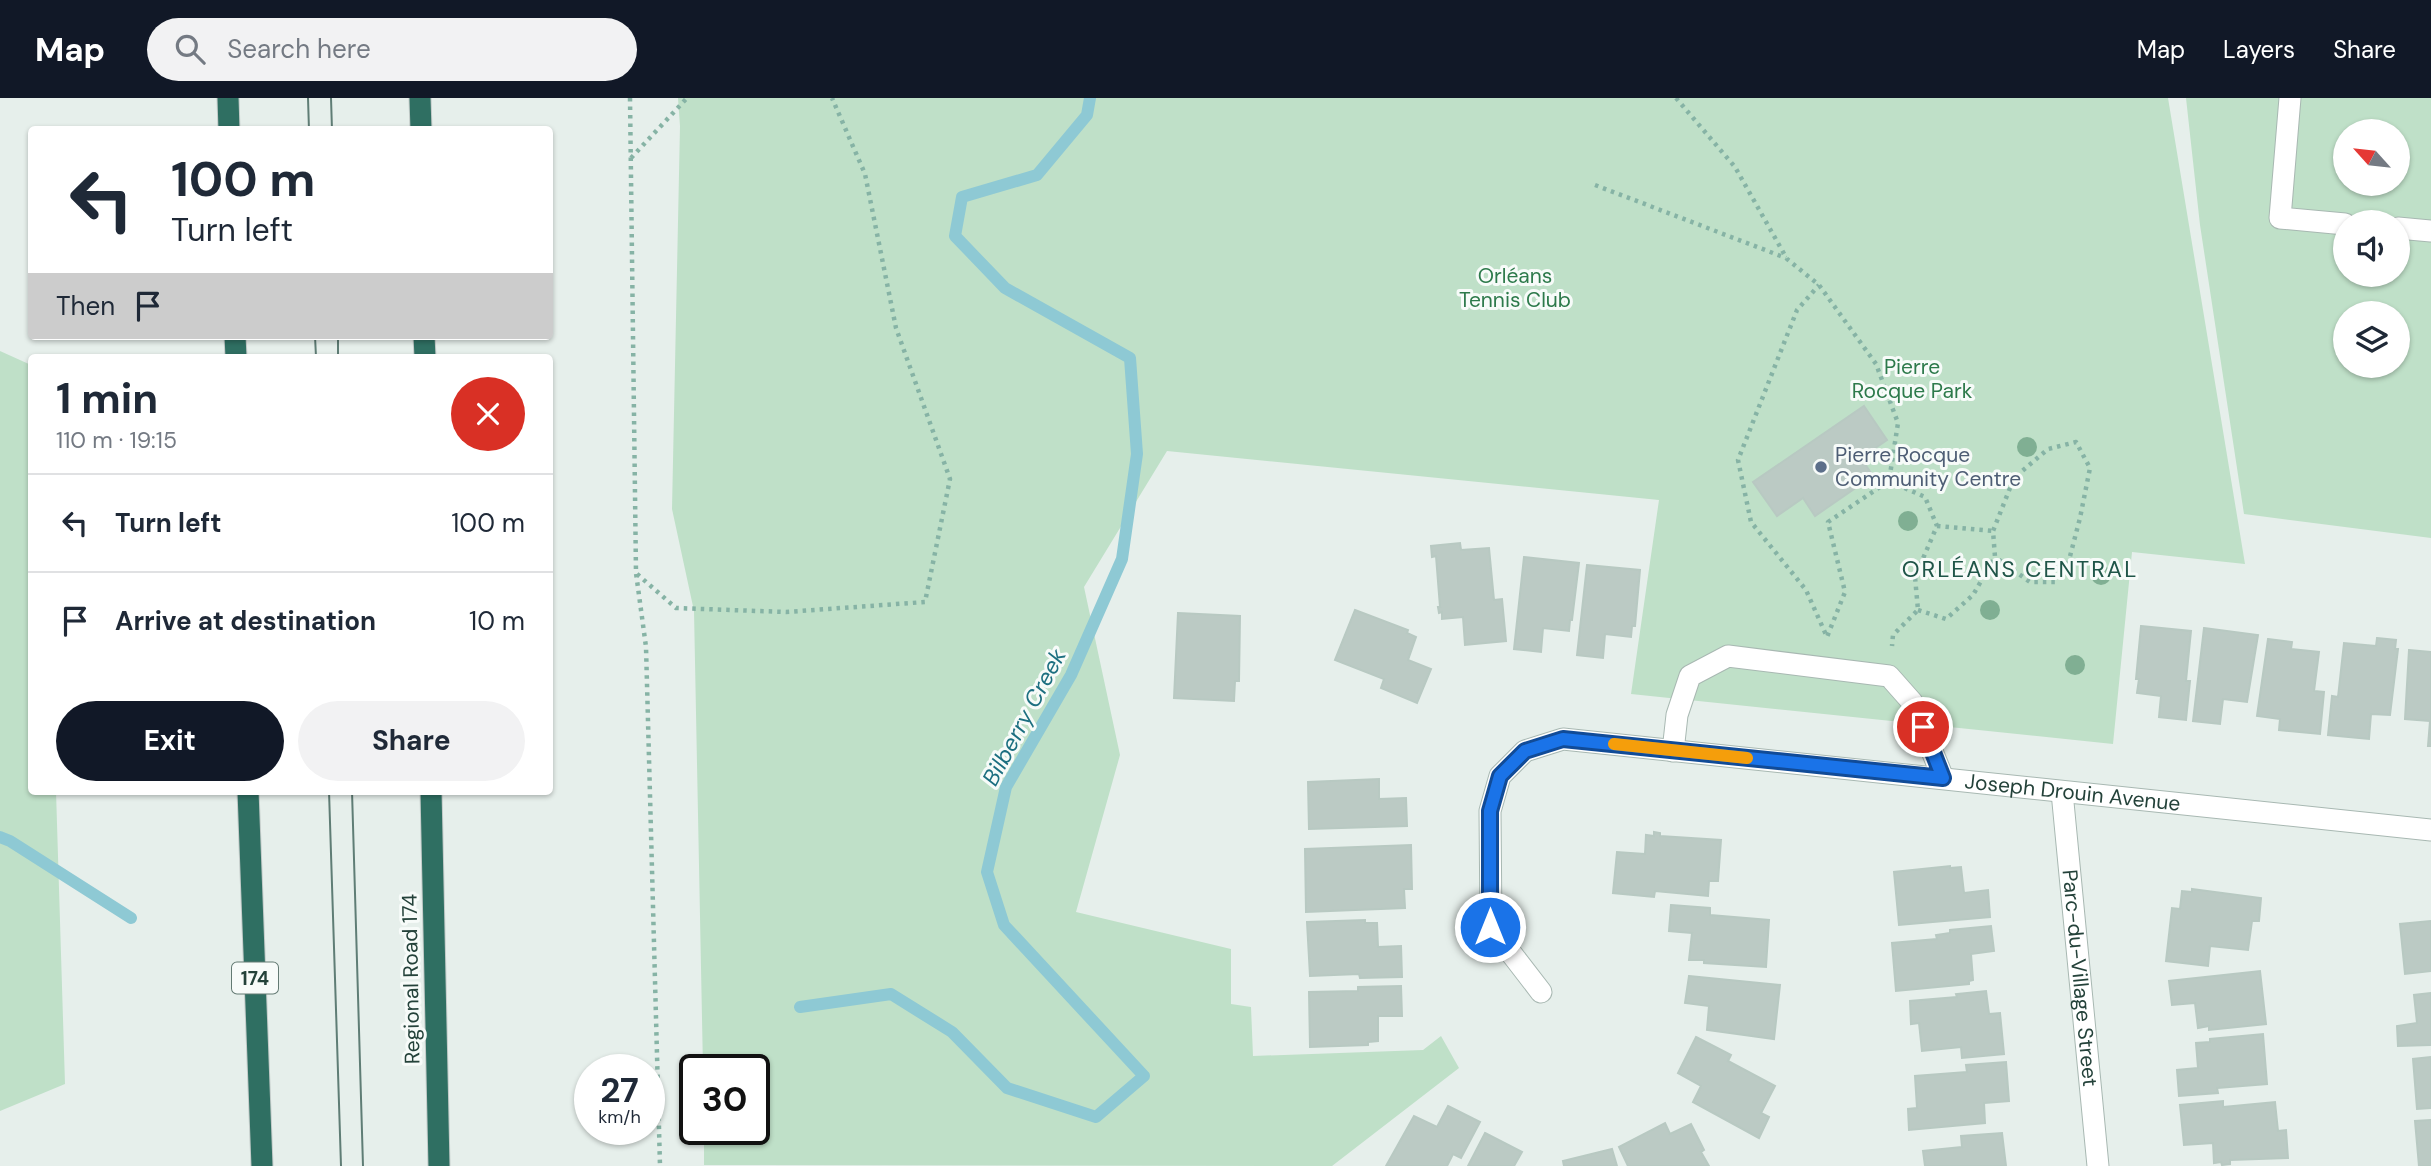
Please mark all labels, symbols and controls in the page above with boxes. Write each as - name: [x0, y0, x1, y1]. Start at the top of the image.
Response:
- search box: [147, 18, 637, 81]
- text: Map: [35, 28, 105, 71]
- icon: search: [171, 30, 209, 68]
- text: Search here: [227, 32, 371, 66]
- text: Map: [2137, 34, 2185, 65]
- text: Layers: [2223, 34, 2295, 65]
- text: Share: [2333, 34, 2396, 65]
- north arrow: [2333, 119, 2410, 196]
- map controls: [2333, 119, 2410, 378]
- text: 100 m: [171, 147, 315, 211]
- icon: left: [56, 154, 147, 245]
- text: Turn left: [171, 209, 293, 251]
- button: sound: [2333, 210, 2410, 287]
- park label: Orléans Tennis Club: [1459, 262, 1571, 314]
- icon: arrive: [129, 287, 167, 325]
- text: Then: [56, 289, 115, 323]
- button: layers: [2333, 301, 2410, 378]
- park label: Pierre Rocque Park: [1852, 353, 1973, 405]
- text: 1 min: [56, 371, 158, 426]
- button: close: [451, 377, 525, 451]
- text: 110 m · 19:15: [56, 425, 177, 455]
- place label: Pierre Rocque Community Centre: [1835, 441, 2021, 493]
- marker: Pierre Rocque Community Centre: [1813, 459, 1829, 475]
- icon: left: [56, 504, 94, 542]
- text: Turn left: [115, 506, 222, 540]
- text: 100 m: [451, 506, 525, 540]
- district label: ORLÉANS CENTRAL: [1902, 554, 2138, 584]
- icon: arrive: [56, 602, 94, 640]
- text: Arrive at destination: [115, 604, 376, 638]
- text: 10 m: [469, 604, 525, 638]
- water label: Bilberry Creek: [975, 643, 1073, 791]
- pin: [1893, 697, 1953, 757]
- button: Exit: [56, 701, 284, 781]
- button: Share: [298, 701, 525, 781]
- icon: arrive: [1904, 708, 1942, 746]
- street label: Joseph Drouin Avenue: [1963, 767, 2182, 818]
- street label: Parc-du-Village Street: [2056, 868, 2104, 1088]
- position arrow: [1453, 890, 1527, 964]
- street label: Regional Road 174: [396, 893, 426, 1064]
- road number: 174: [232, 962, 278, 993]
- speed limit sign: 30: [679, 1054, 770, 1145]
- text: 27: [600, 1067, 639, 1113]
- text: km/h: [598, 1105, 641, 1129]

